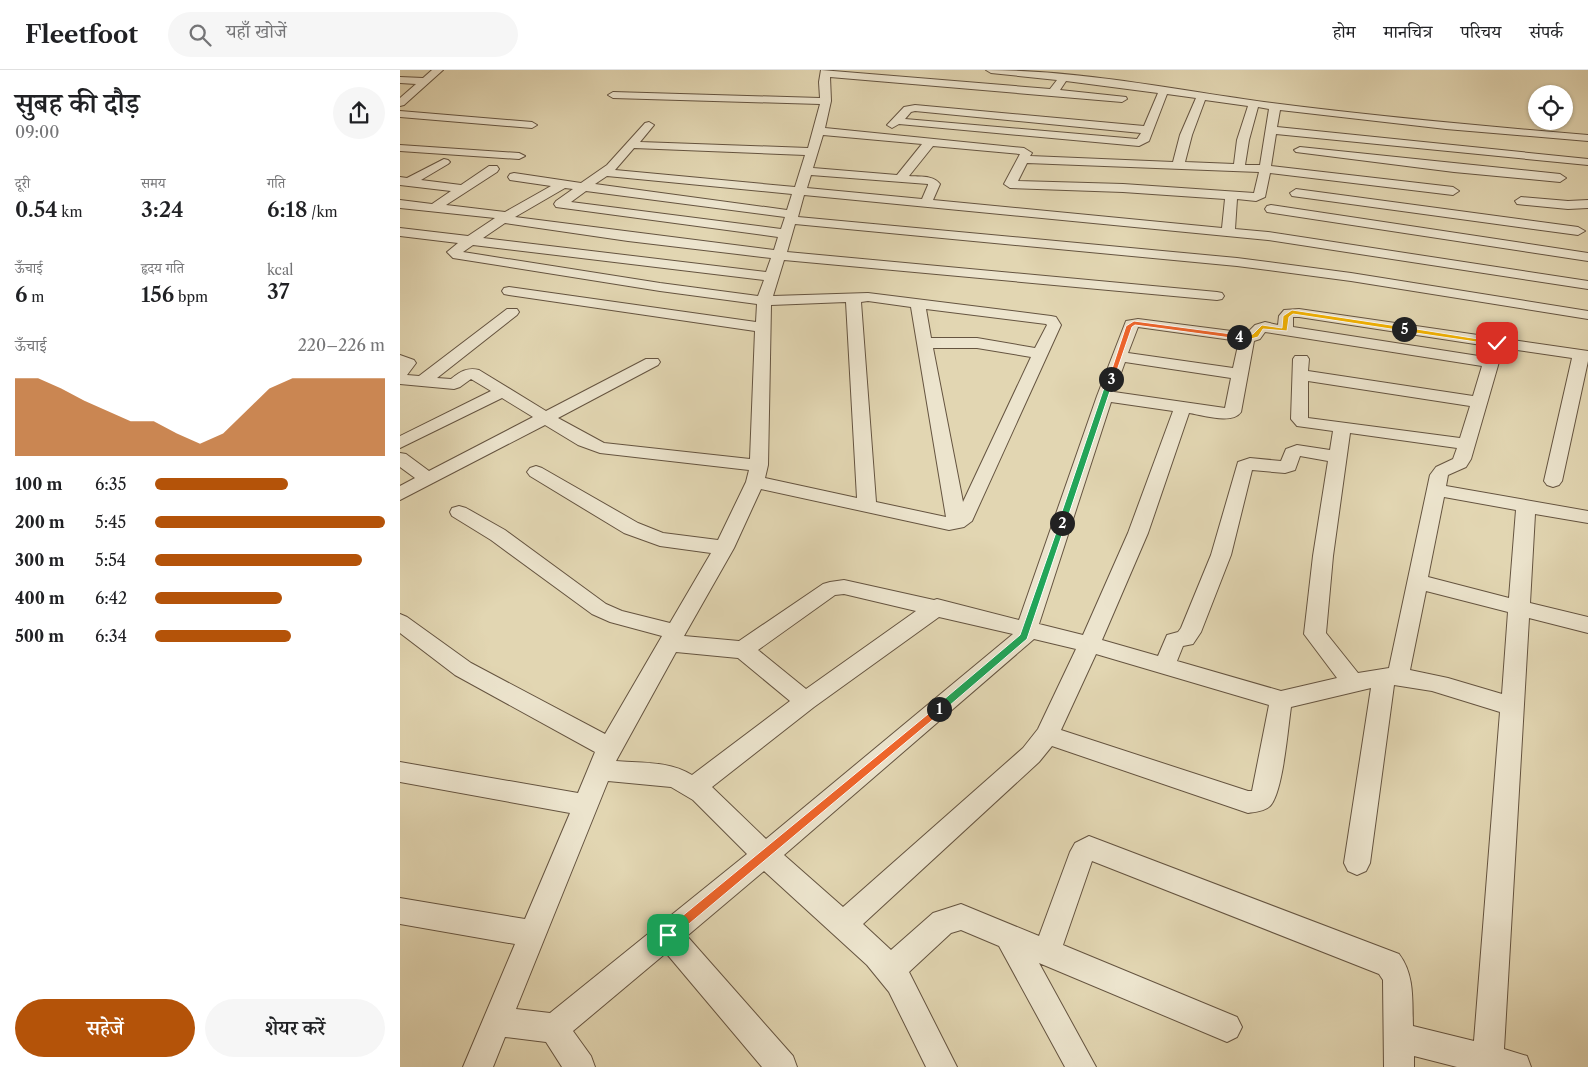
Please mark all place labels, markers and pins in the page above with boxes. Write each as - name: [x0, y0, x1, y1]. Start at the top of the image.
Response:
- pin: 5: [1392, 316, 1416, 342]
- pin: [1476, 322, 1518, 364]
- pin: 4: [1226, 324, 1252, 350]
- pin: 3: [1098, 366, 1124, 392]
- pin: 2: [1050, 510, 1074, 536]
- pin: 1: [926, 696, 952, 722]
- pin: [647, 914, 689, 956]

